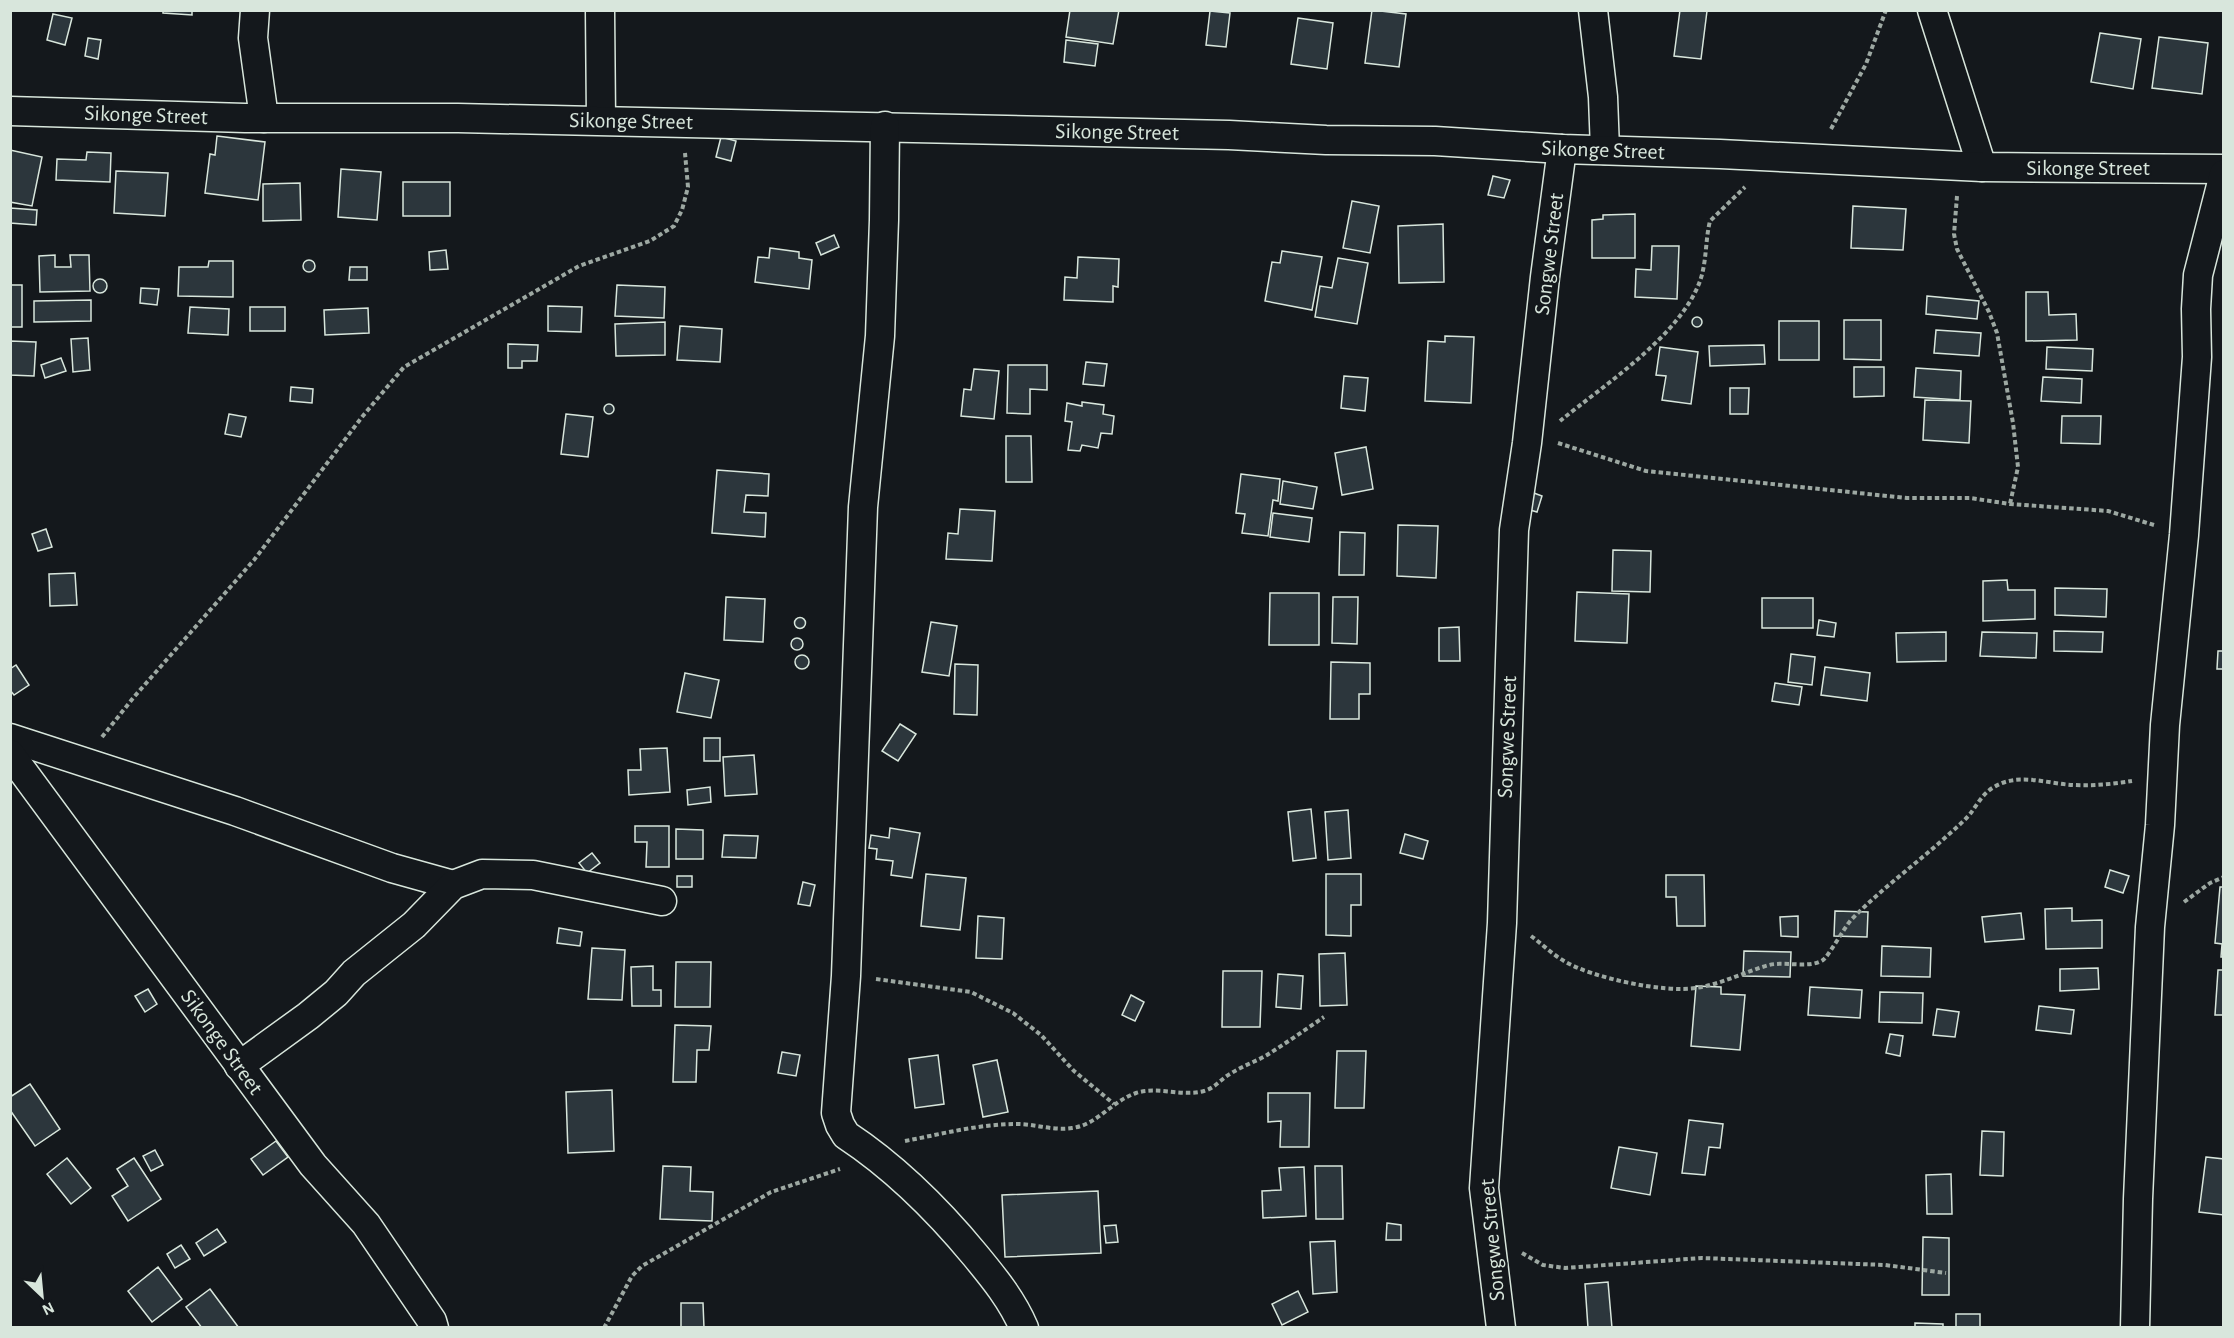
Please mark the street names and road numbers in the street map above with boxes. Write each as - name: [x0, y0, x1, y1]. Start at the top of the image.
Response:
- street label: Sikonge Street: [84, 102, 208, 128]
- street label: Sikonge Street: [569, 109, 693, 133]
- street label: Sikonge Street: [1055, 120, 1179, 144]
- street label: Sikonge Street: [1541, 137, 1665, 163]
- street label: Sikonge Street: [2026, 157, 2150, 179]
- street label: Songwe Street: [1531, 192, 1567, 316]
- street label: Songwe Street: [1494, 675, 1520, 799]
- street label: Sikonge Street: [177, 986, 267, 1098]
- street label: Songwe Street: [1476, 1178, 1508, 1302]

